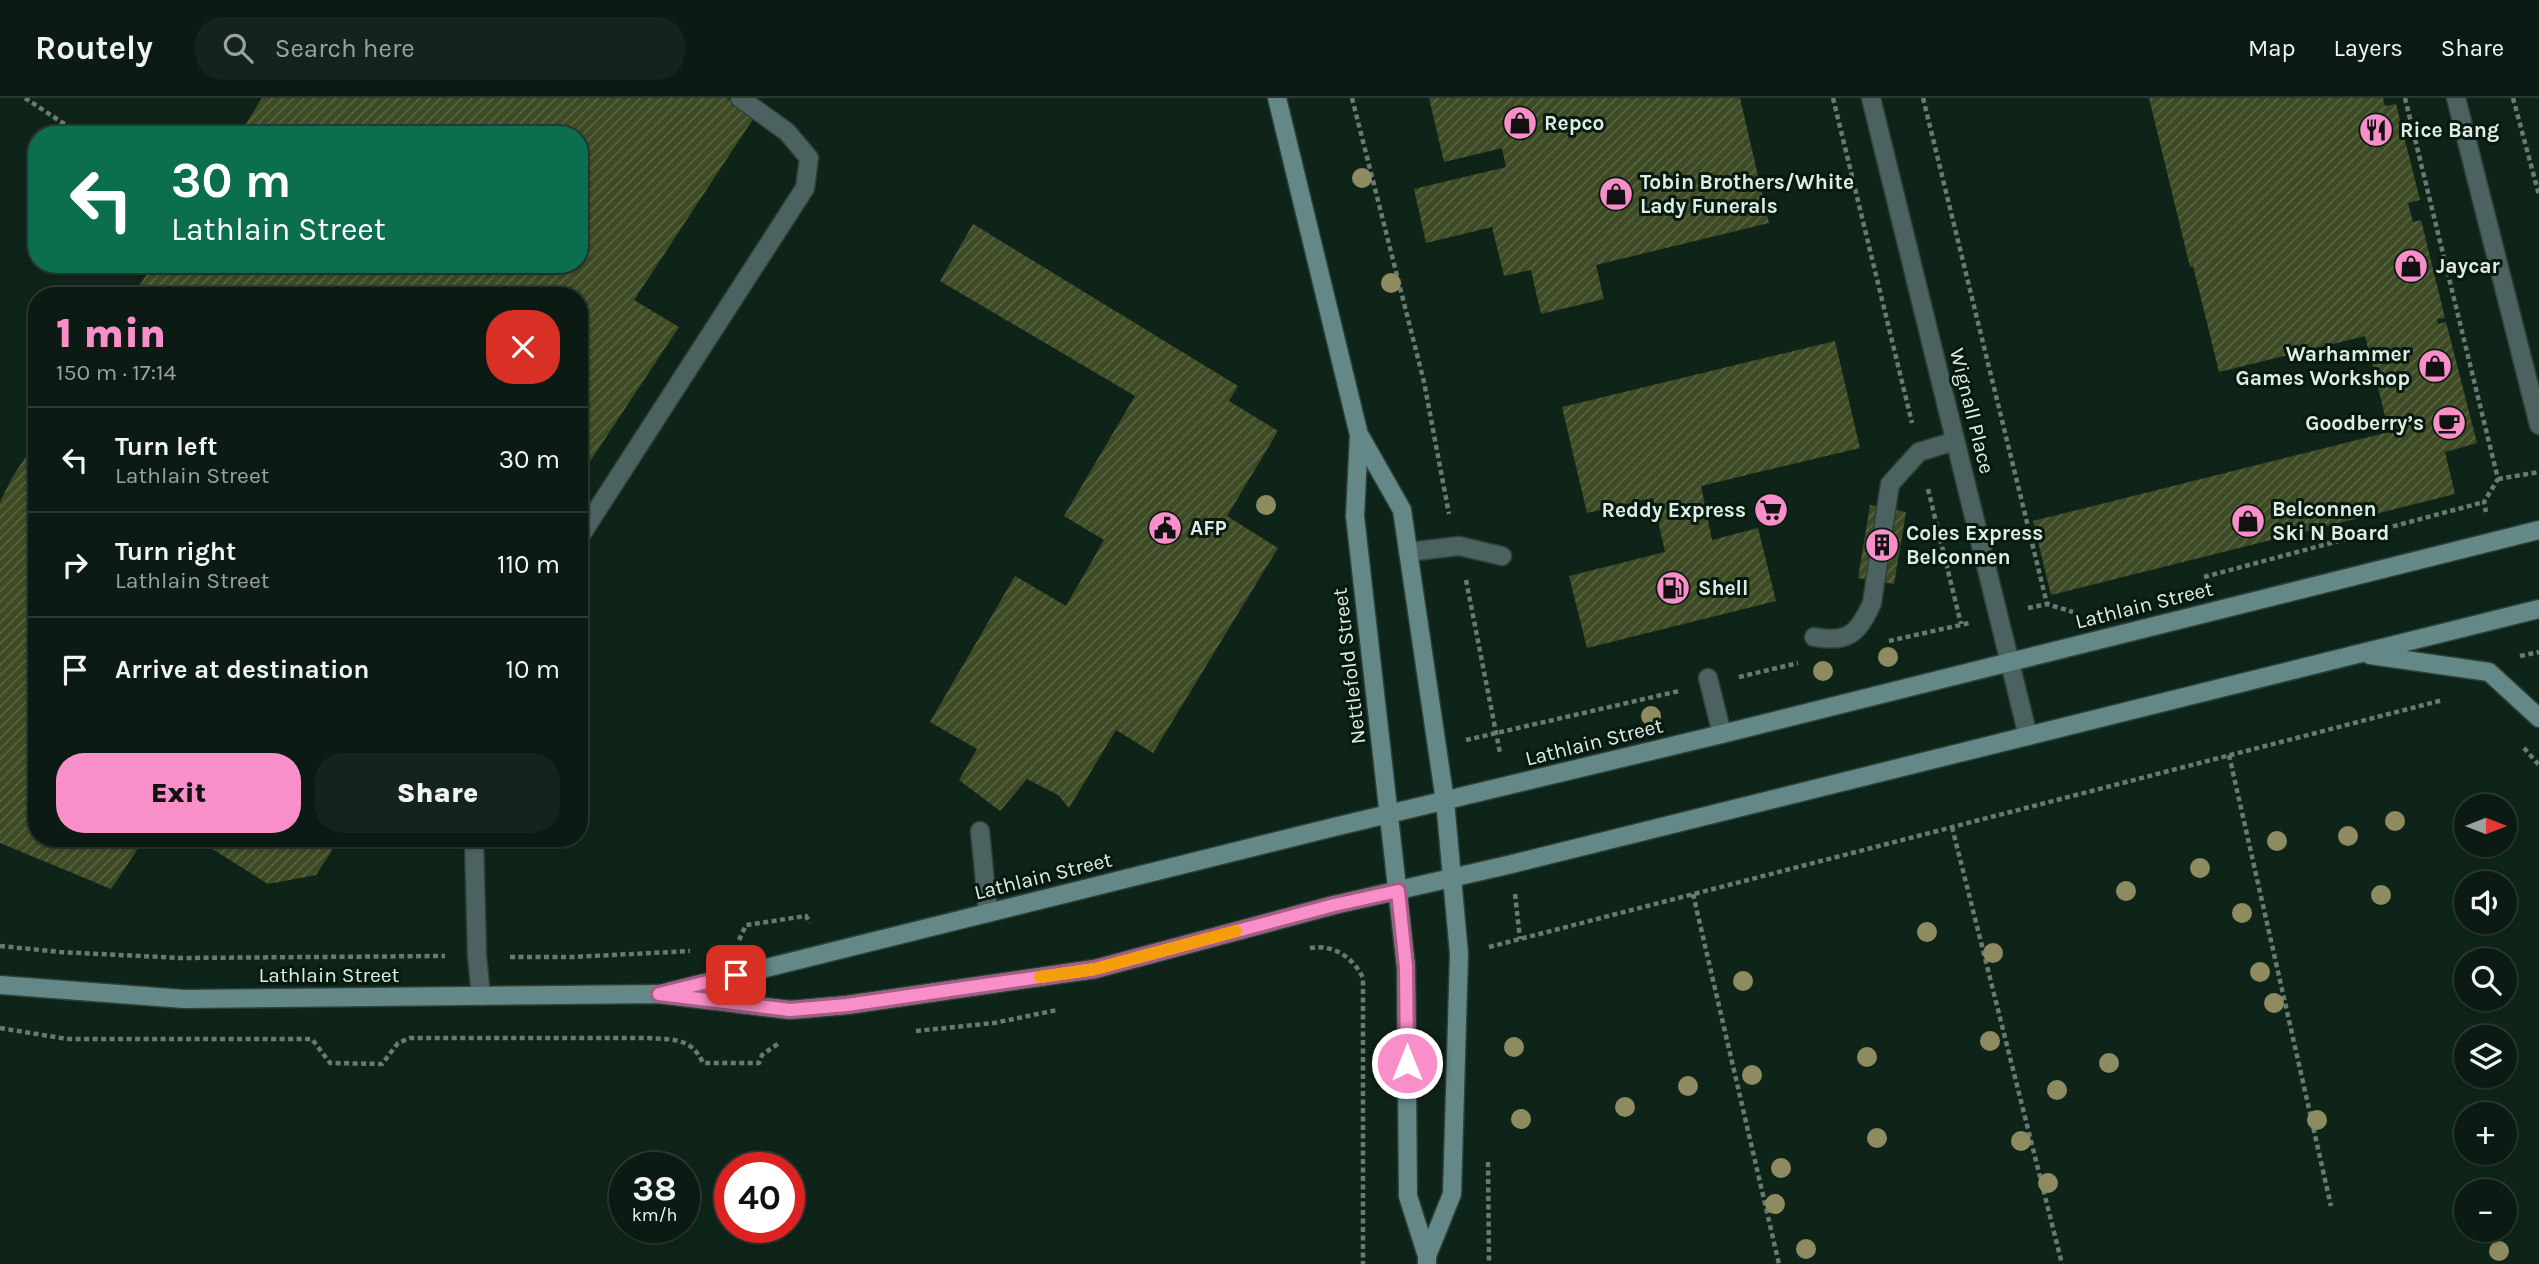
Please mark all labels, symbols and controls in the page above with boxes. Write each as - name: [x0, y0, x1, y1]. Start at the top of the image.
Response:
- search box: [195, 17, 685, 80]
- text: Routely: [35, 29, 153, 67]
- icon: search: [219, 29, 257, 67]
- text: Search here: [275, 33, 415, 64]
- text: Map: [2248, 34, 2296, 62]
- text: Layers: [2334, 34, 2403, 62]
- text: Share: [2441, 34, 2504, 62]
- shop icon: Repco: [1501, 104, 1539, 142]
- place label: Repco: [1544, 111, 1604, 135]
- restaurant icon: Rice Bang: [2357, 111, 2395, 149]
- place label: Rice Bang: [2400, 118, 2499, 142]
- text: 30 m: [171, 152, 291, 209]
- icon: left: [56, 154, 147, 245]
- place label: Tobin Brothers/White Lady Funerals: [1640, 170, 1854, 218]
- shop icon: Tobin Brothers/White Lady Funerals: [1597, 175, 1635, 213]
- text: Lathlain Street: [171, 211, 386, 248]
- shop icon: Jaycar: [2392, 247, 2430, 285]
- place label: Jaycar: [2436, 254, 2501, 278]
- text: 1 min: [56, 308, 166, 358]
- button: close: [486, 310, 560, 384]
- place label: Warhammer Games Workshop: [2236, 342, 2411, 390]
- street label: Wignall Place: [1945, 346, 1999, 476]
- shop icon: Warhammer Games Workshop: [2416, 347, 2454, 385]
- text: 150 m · 17:14: [56, 359, 176, 386]
- cafe icon: Goodberry’s: [2430, 404, 2468, 442]
- place label: Goodberry’s: [2305, 411, 2424, 435]
- text: Turn left: [115, 431, 217, 462]
- icon: left: [56, 441, 94, 479]
- text: 30 m: [499, 444, 560, 475]
- text: Lathlain Street: [115, 462, 269, 489]
- supermarket icon: Reddy Express: [1752, 491, 1790, 529]
- place label: Belconnen Ski N Board: [2272, 497, 2389, 545]
- place label: Reddy Express: [1601, 498, 1746, 522]
- shop icon: Belconnen Ski N Board: [2229, 502, 2267, 540]
- public building icon: AFP: [1146, 509, 1184, 547]
- place label: AFP: [1190, 516, 1227, 540]
- place label: Coles Express Belconnen: [1906, 521, 2043, 569]
- building icon: Coles Express Belconnen: [1863, 526, 1901, 564]
- text: Turn right: [115, 536, 236, 567]
- icon: right: [56, 546, 94, 584]
- text: 110 m: [497, 549, 560, 580]
- text: Lathlain Street: [115, 567, 269, 594]
- fuel station icon: Shell: [1654, 569, 1692, 607]
- place label: Shell: [1698, 576, 1748, 600]
- street label: Lathlain Street: [2073, 576, 2215, 634]
- street label: Nettlefold Street: [1327, 586, 1370, 745]
- icon: arrive: [56, 651, 94, 689]
- text: Arrive at destination: [115, 654, 369, 685]
- text: 10 m: [505, 654, 560, 685]
- street label: Lathlain Street: [1523, 713, 1665, 771]
- button: Exit: [56, 753, 301, 833]
- button: Share: [315, 753, 560, 833]
- north arrow: [2454, 794, 2516, 858]
- map controls: [2454, 794, 2517, 1242]
- street label: Lathlain Street: [972, 847, 1114, 905]
- button: sound: [2454, 871, 2517, 934]
- pin: [706, 945, 766, 1005]
- button: search: [2454, 948, 2517, 1011]
- icon: arrive: [717, 956, 755, 994]
- street label: Lathlain Street: [259, 963, 400, 987]
- button: layers: [2454, 1025, 2517, 1088]
- position arrow: [1370, 1026, 1444, 1100]
- button: +: [2454, 1102, 2517, 1165]
- speed limit sign: 40: [714, 1152, 805, 1243]
- text: 38: [632, 1168, 677, 1209]
- button: −: [2454, 1179, 2517, 1242]
- text: km/h: [632, 1204, 677, 1226]

